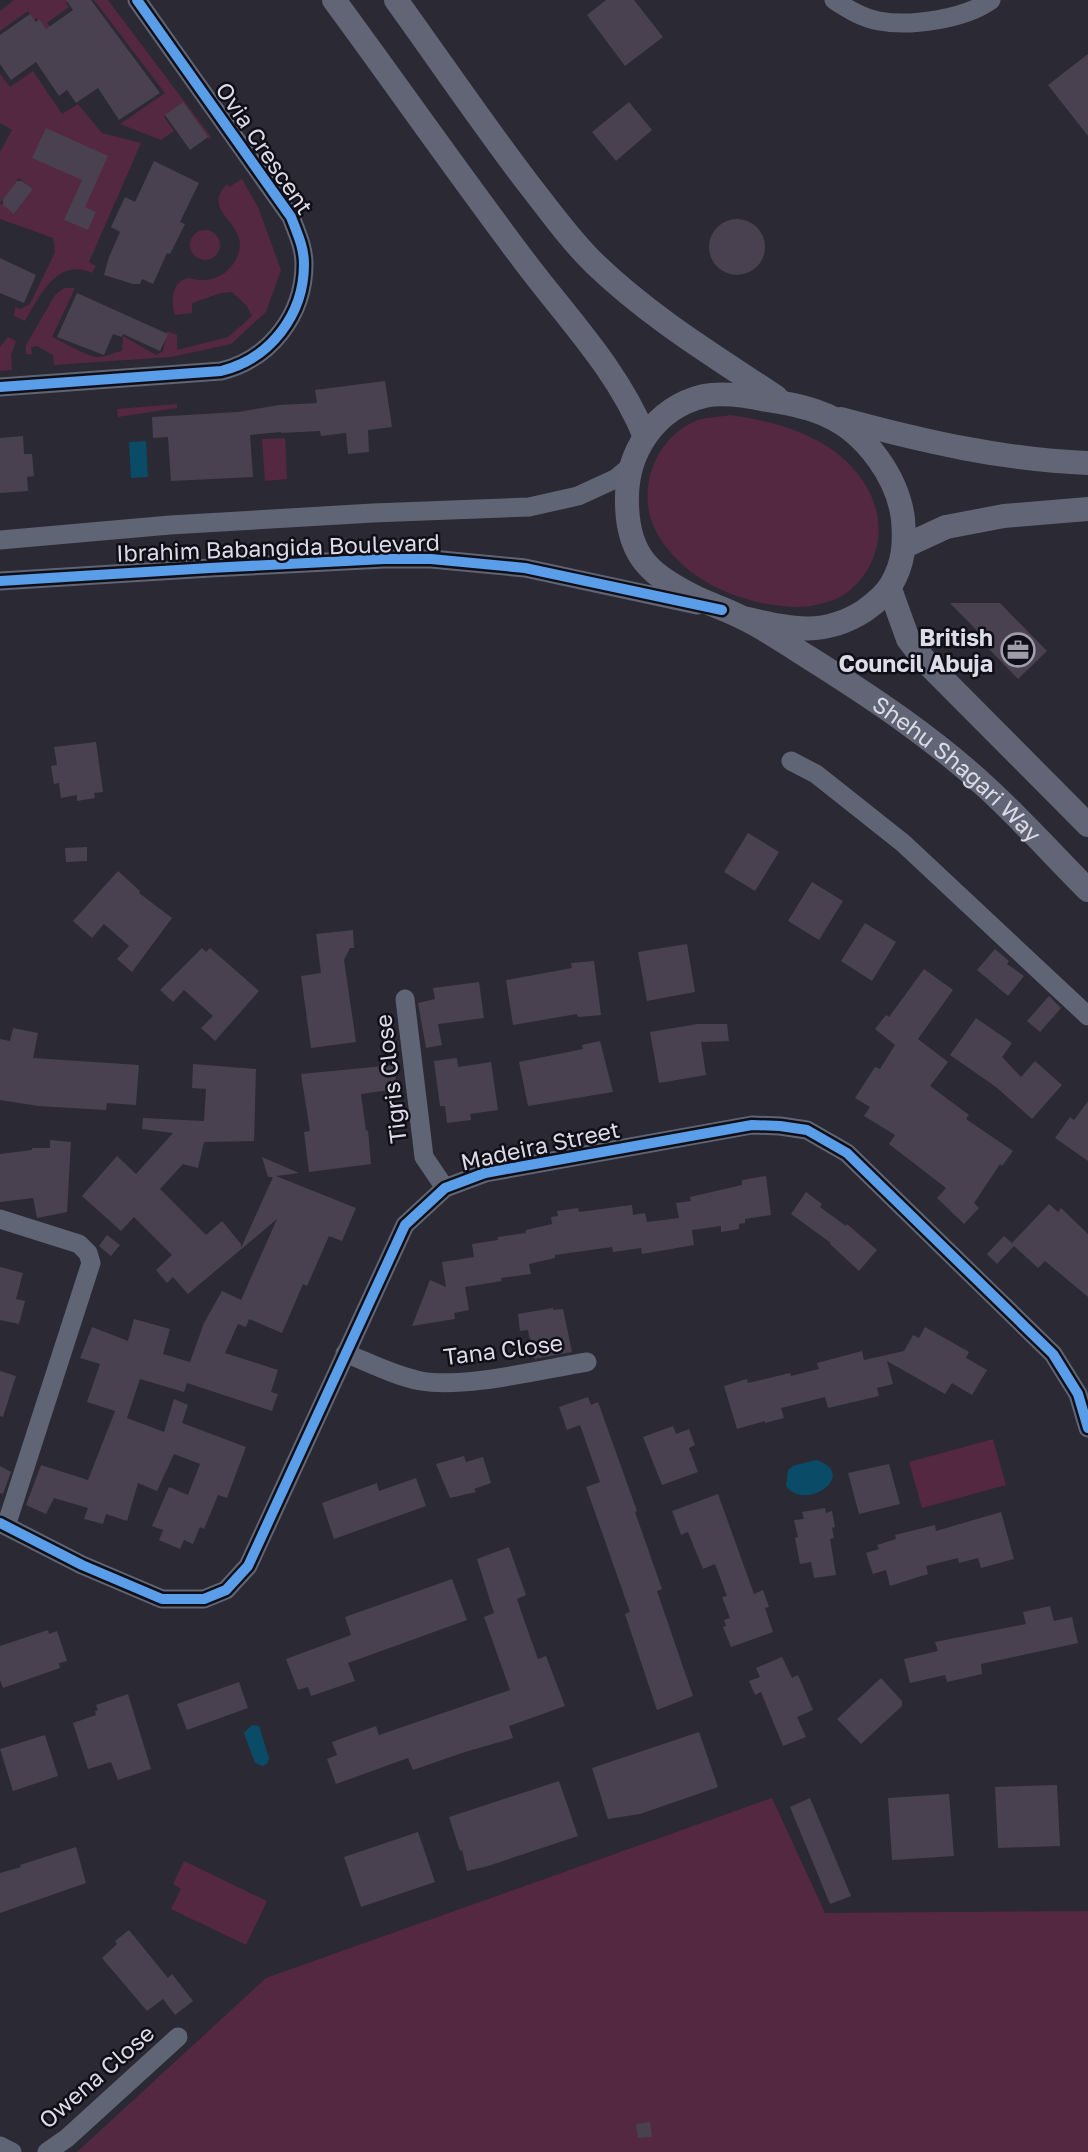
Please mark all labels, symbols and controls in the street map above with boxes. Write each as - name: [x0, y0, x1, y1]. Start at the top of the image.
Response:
- street label: Ovia Crescent: [210, 76, 320, 220]
- street label: Ibrahim Babangida Boulevard: [116, 527, 440, 567]
- place label: British Council Abuja: [838, 623, 993, 677]
- office icon: British Council Abuja: [999, 631, 1037, 669]
- street label: Shehu Shagari Way: [868, 689, 1048, 848]
- street label: Tigris Close: [368, 1013, 412, 1145]
- street label: Madeira Street: [458, 1114, 622, 1176]
- street label: Tana Close: [442, 1328, 564, 1370]
- street label: Owena Close: [33, 2018, 159, 2134]

